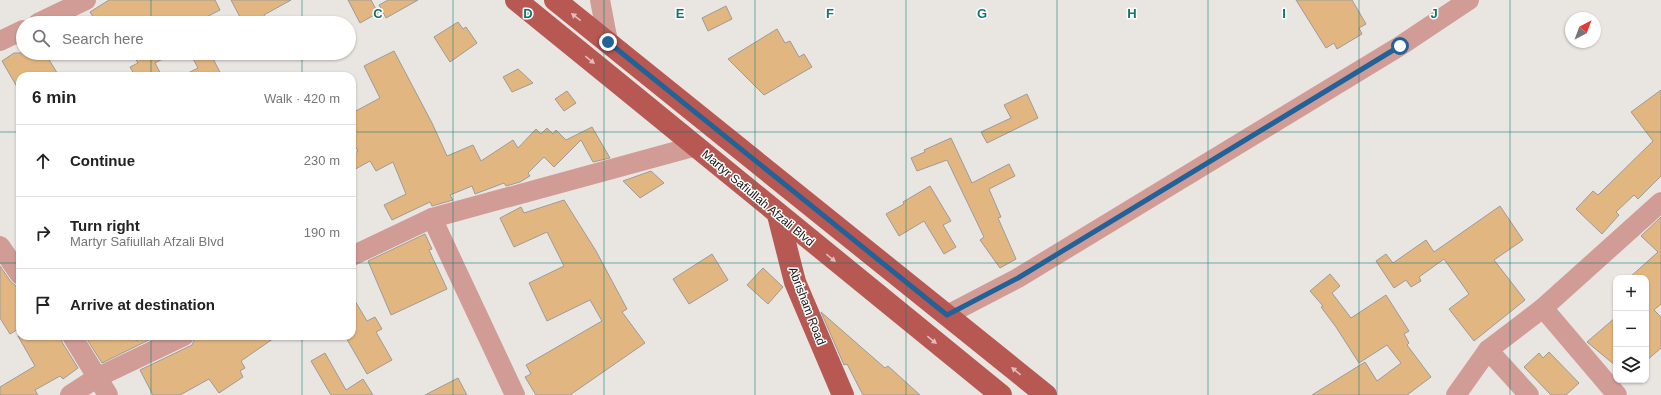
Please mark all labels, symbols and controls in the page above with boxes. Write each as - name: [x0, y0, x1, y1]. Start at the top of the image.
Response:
- text: C: [373, 6, 383, 21]
- text: D: [523, 6, 533, 21]
- text: E: [676, 6, 685, 21]
- text: F: [826, 6, 834, 21]
- text: G: [977, 6, 987, 21]
- text: H: [1127, 6, 1137, 21]
- text: I: [1282, 6, 1286, 21]
- text: J: [1430, 6, 1438, 21]
- north arrow: [1565, 12, 1601, 48]
- one-way arrow: [571, 13, 582, 21]
- search box: [16, 16, 356, 60]
- icon: search: [30, 27, 52, 49]
- text: Search here: [62, 30, 144, 47]
- route end: [599, 33, 617, 51]
- route start: [1391, 37, 1409, 55]
- one-way arrow: [584, 56, 595, 64]
- text: 6 min: [32, 88, 76, 107]
- text: Walk · 420 m: [264, 91, 340, 106]
- street label: Martyr Safiullah Afzali Blvd: [699, 147, 817, 249]
- icon: ahead: [32, 150, 54, 172]
- text: Continue: [70, 152, 135, 169]
- text: 230 m: [304, 153, 340, 168]
- text: Turn right: [70, 217, 140, 234]
- icon: right: [32, 222, 54, 244]
- text: 190 m: [304, 225, 340, 240]
- text: Martyr Safiullah Afzali Blvd: [70, 234, 224, 249]
- one-way arrow: [825, 254, 836, 262]
- street label: Abrisham Road: [786, 265, 828, 347]
- map controls: [1613, 275, 1649, 383]
- button: +: [1613, 275, 1649, 311]
- icon: arrive: [32, 294, 54, 316]
- text: Arrive at destination: [70, 296, 215, 313]
- button: −: [1613, 311, 1649, 347]
- one-way arrow: [926, 335, 937, 344]
- button: layers: [1613, 347, 1649, 383]
- one-way arrow: [1010, 366, 1021, 375]

